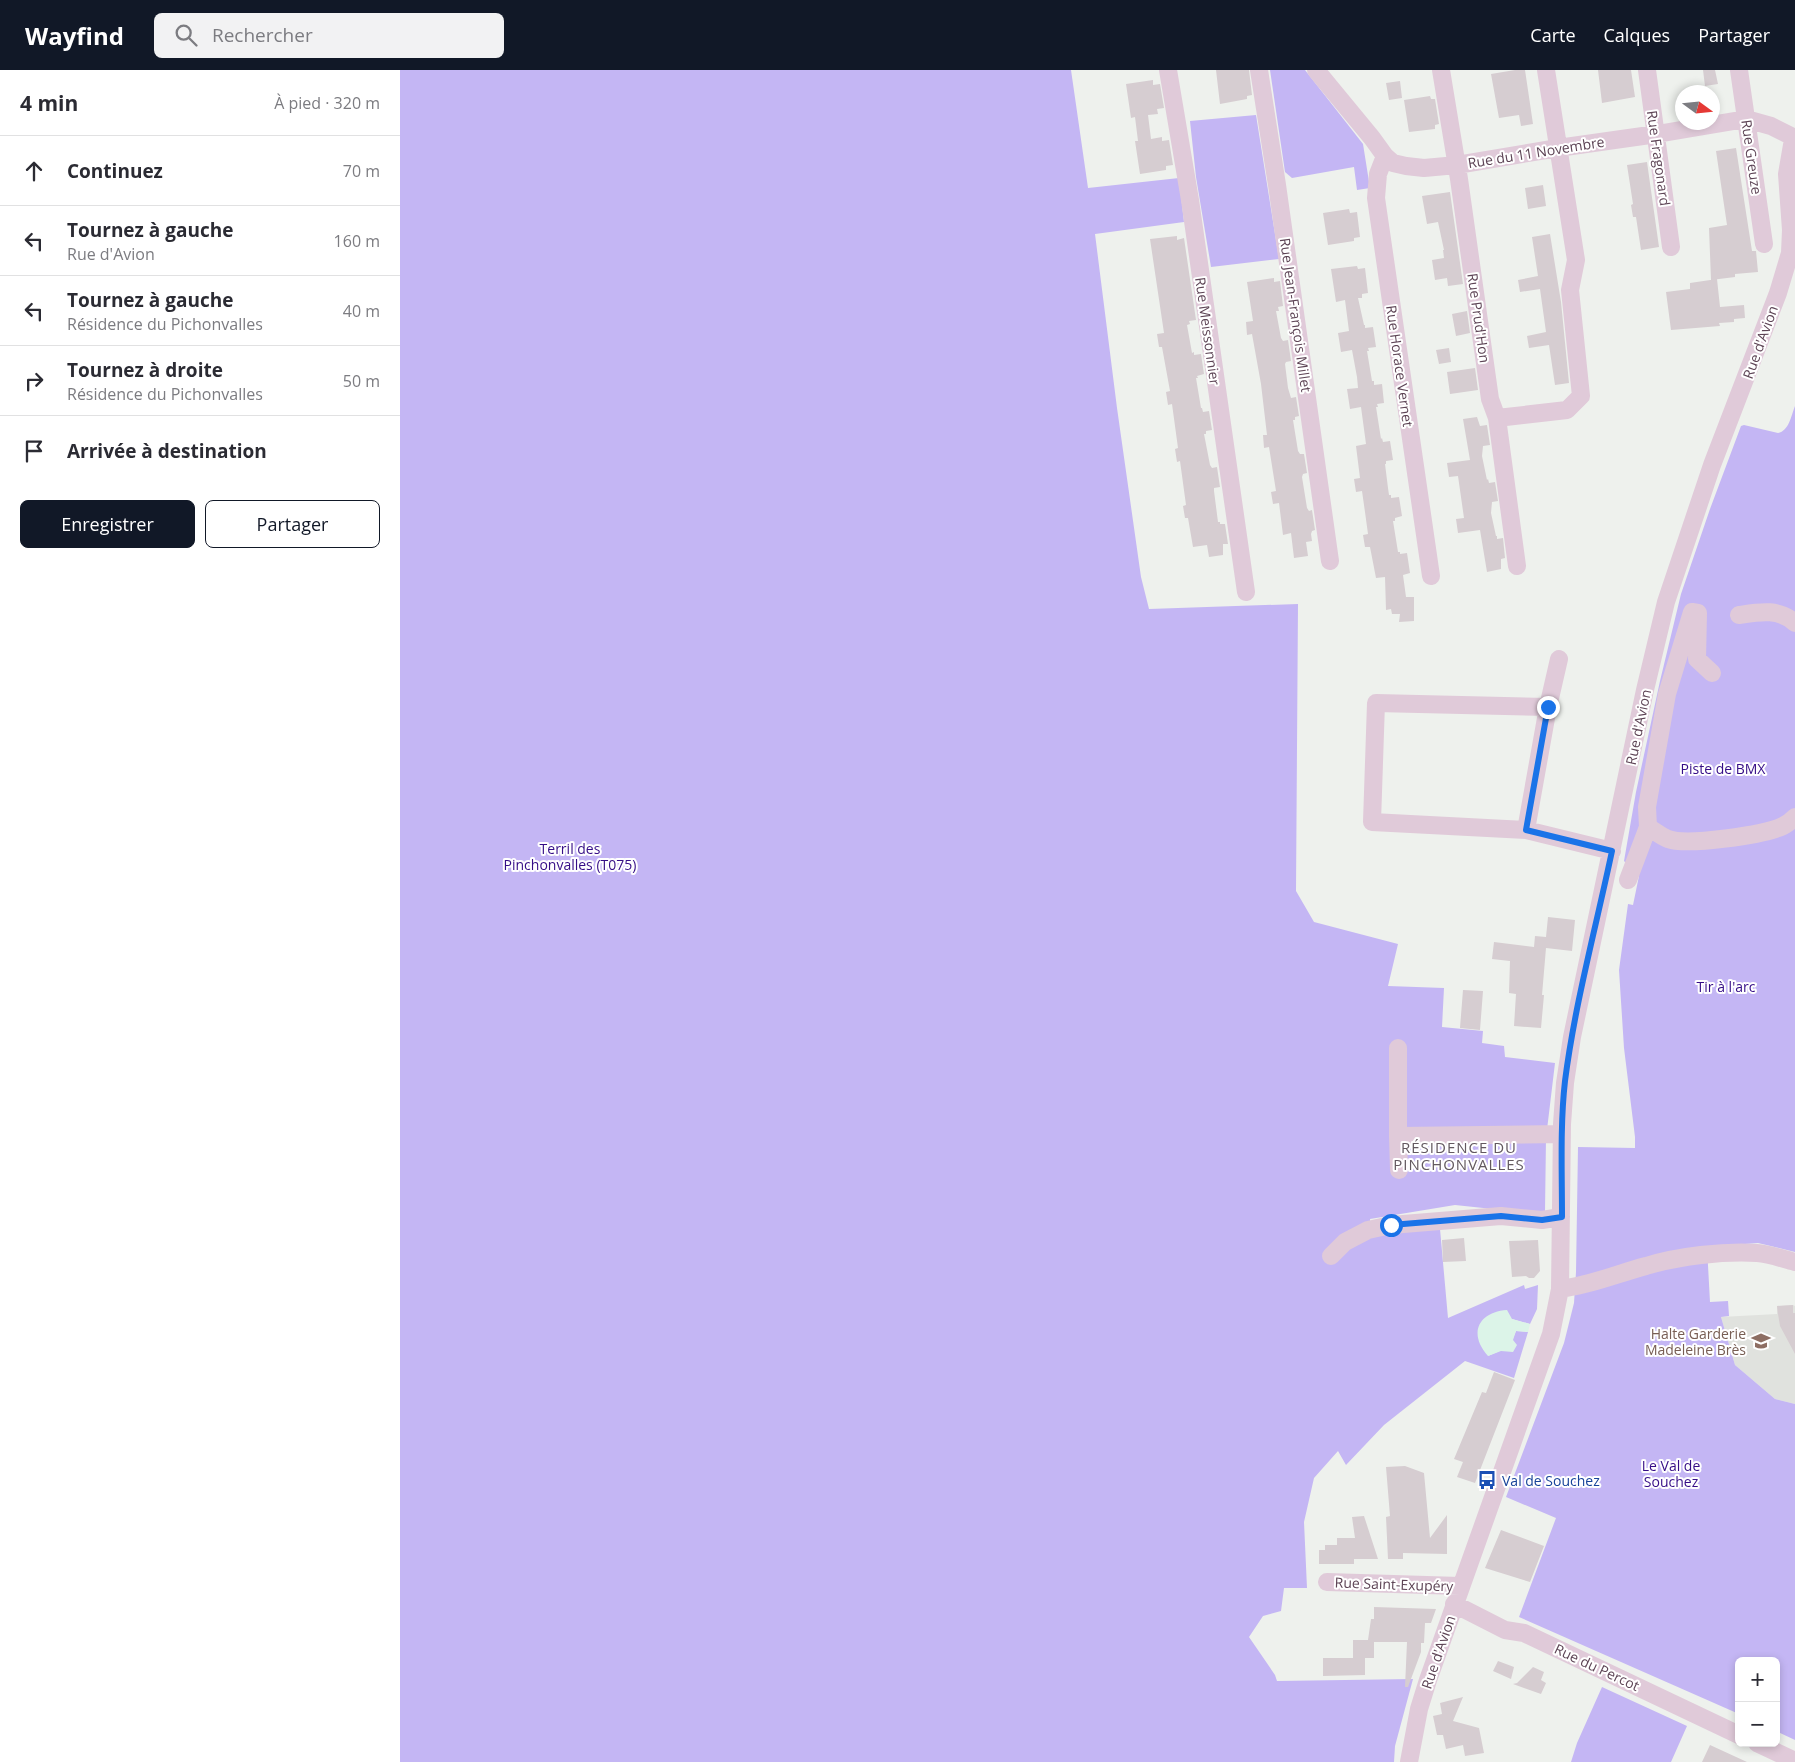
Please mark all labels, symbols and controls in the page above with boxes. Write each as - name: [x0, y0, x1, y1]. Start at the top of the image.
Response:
- search box: [154, 13, 504, 58]
- text: Wayfind: [25, 19, 124, 52]
- icon: search: [172, 21, 200, 49]
- text: Rechercher: [212, 22, 313, 48]
- text: Carte: [1530, 23, 1576, 47]
- text: Calques: [1604, 23, 1670, 47]
- text: Partager: [1698, 23, 1770, 47]
- north arrow: [1675, 85, 1720, 130]
- text: 4 min: [20, 89, 78, 117]
- text: À pied · 320 m: [274, 92, 380, 114]
- street label: Rue Fragonard: [1643, 109, 1675, 207]
- street label: Rue Greuze: [1737, 118, 1767, 196]
- street label: Rue du 11 Novembre: [1466, 132, 1606, 172]
- icon: ahead: [20, 157, 48, 185]
- text: Continuez: [67, 158, 163, 184]
- text: 70 m: [343, 160, 380, 182]
- text: Tournez à gauche: [67, 217, 233, 243]
- icon: left: [20, 227, 48, 255]
- text: 160 m: [334, 230, 380, 252]
- street label: Rue Jean-François Millet: [1276, 237, 1316, 393]
- text: Rue d'Avion: [67, 243, 155, 265]
- street label: Rue Prud'Hon: [1463, 272, 1495, 364]
- street label: Rue Meissonnier: [1191, 276, 1225, 386]
- text: Tournez à gauche: [67, 287, 233, 313]
- icon: left: [20, 297, 48, 325]
- text: 40 m: [343, 300, 380, 322]
- street label: Rue d'Avion: [1738, 303, 1782, 381]
- street label: Rue Horace Vernet: [1382, 304, 1418, 428]
- text: Résidence du Pichonvalles: [67, 313, 263, 335]
- text: Tournez à droite: [67, 357, 223, 383]
- icon: right: [20, 367, 48, 395]
- text: 50 m: [343, 370, 380, 392]
- text: Résidence du Pichonvalles: [67, 383, 263, 405]
- icon: arrive: [20, 437, 48, 465]
- text: Arrivée à destination: [67, 438, 267, 464]
- button: Enregistrer: [20, 500, 195, 548]
- button: Partager: [205, 500, 380, 548]
- street label: Rue d'Avion: [1621, 687, 1655, 767]
- route end: [1537, 696, 1560, 719]
- park label: Piste de BMX: [1681, 759, 1766, 778]
- park label: Terril des Pinchonvalles (T075): [504, 839, 636, 874]
- park label: Tir à l'arc: [1697, 977, 1756, 996]
- district label: RÉSIDENCE DU PINCHONVALLES: [1393, 1137, 1525, 1174]
- route start: [1380, 1214, 1403, 1237]
- place label: Halte Garderie Madeleine Brès: [1645, 1324, 1746, 1359]
- school or university icon: Halte Garderie Madeleine Brès: [1750, 1330, 1772, 1352]
- park label: Le Val de Souchez: [1642, 1456, 1700, 1491]
- bus stop icon: Val de Souchez: [1476, 1469, 1498, 1491]
- place label: Val de Souchez: [1502, 1471, 1600, 1490]
- street label: Rue Saint-Exupéry: [1334, 1572, 1455, 1596]
- street label: Rue d'Avion: [1417, 1613, 1459, 1691]
- street label: Rue du Percot: [1551, 1639, 1643, 1695]
- map controls: [1735, 1657, 1780, 1747]
- button: +: [1735, 1657, 1780, 1702]
- button: −: [1735, 1702, 1780, 1747]

